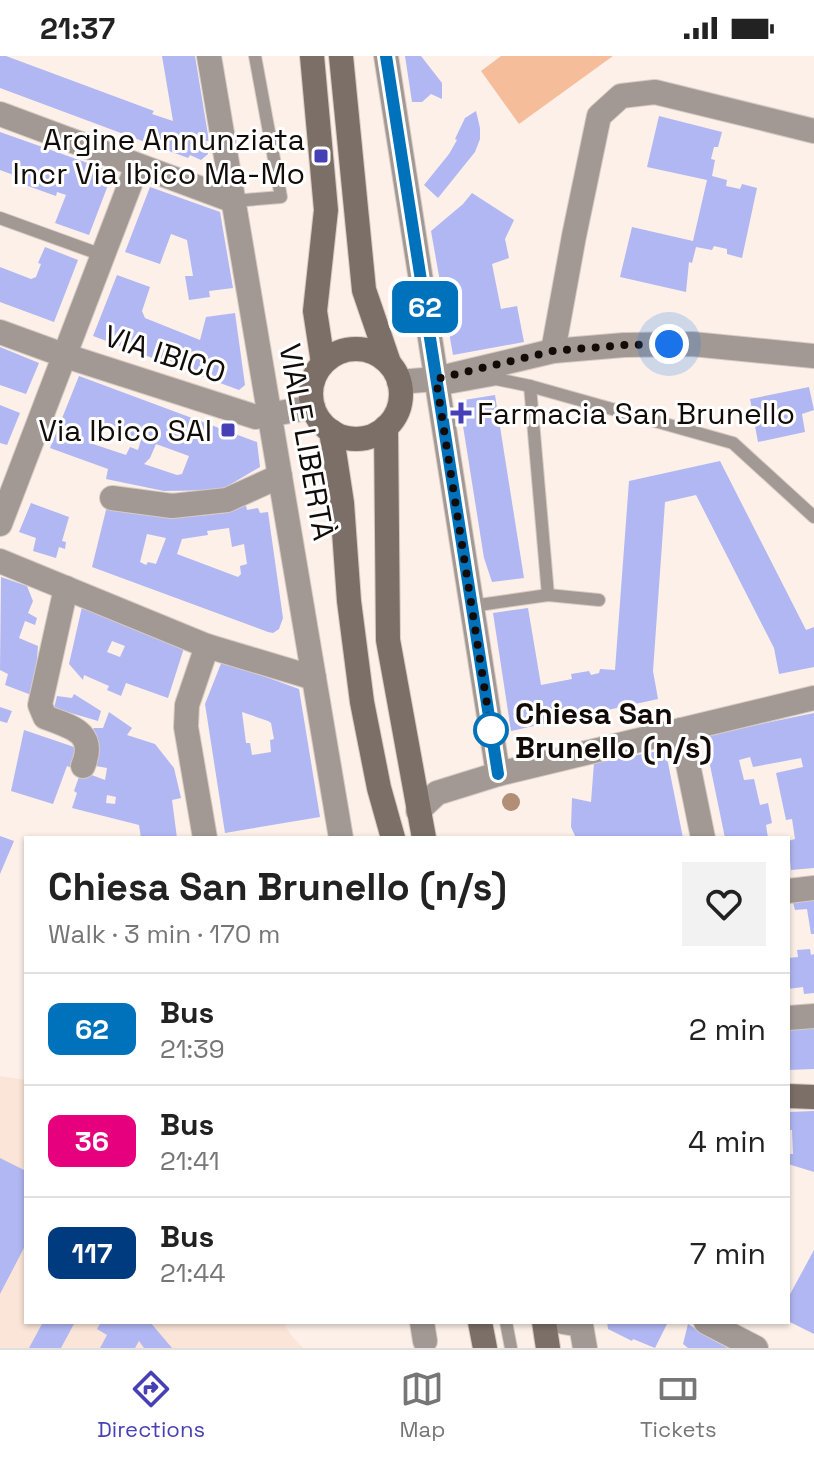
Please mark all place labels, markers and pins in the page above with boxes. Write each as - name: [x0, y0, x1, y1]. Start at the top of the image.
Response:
- place label: Argine Annunziata Incr Via Ibico Ma-Mo: [13, 120, 305, 193]
- marker: Argine Annunziata Incr Via Ibico Ma-Mo: [312, 147, 330, 165]
- place label: Farmacia San Brunello: [477, 394, 795, 433]
- marker: Farmacia San Brunello: [452, 404, 470, 422]
- place label: Via Ibico SAI: [38, 411, 212, 450]
- marker: Via Ibico SAI: [219, 421, 237, 439]
- place label: Chiesa San Brunello (n/s): [515, 694, 712, 767]
- marker: Chiesa San Brunello (n/s): [474, 713, 508, 747]

